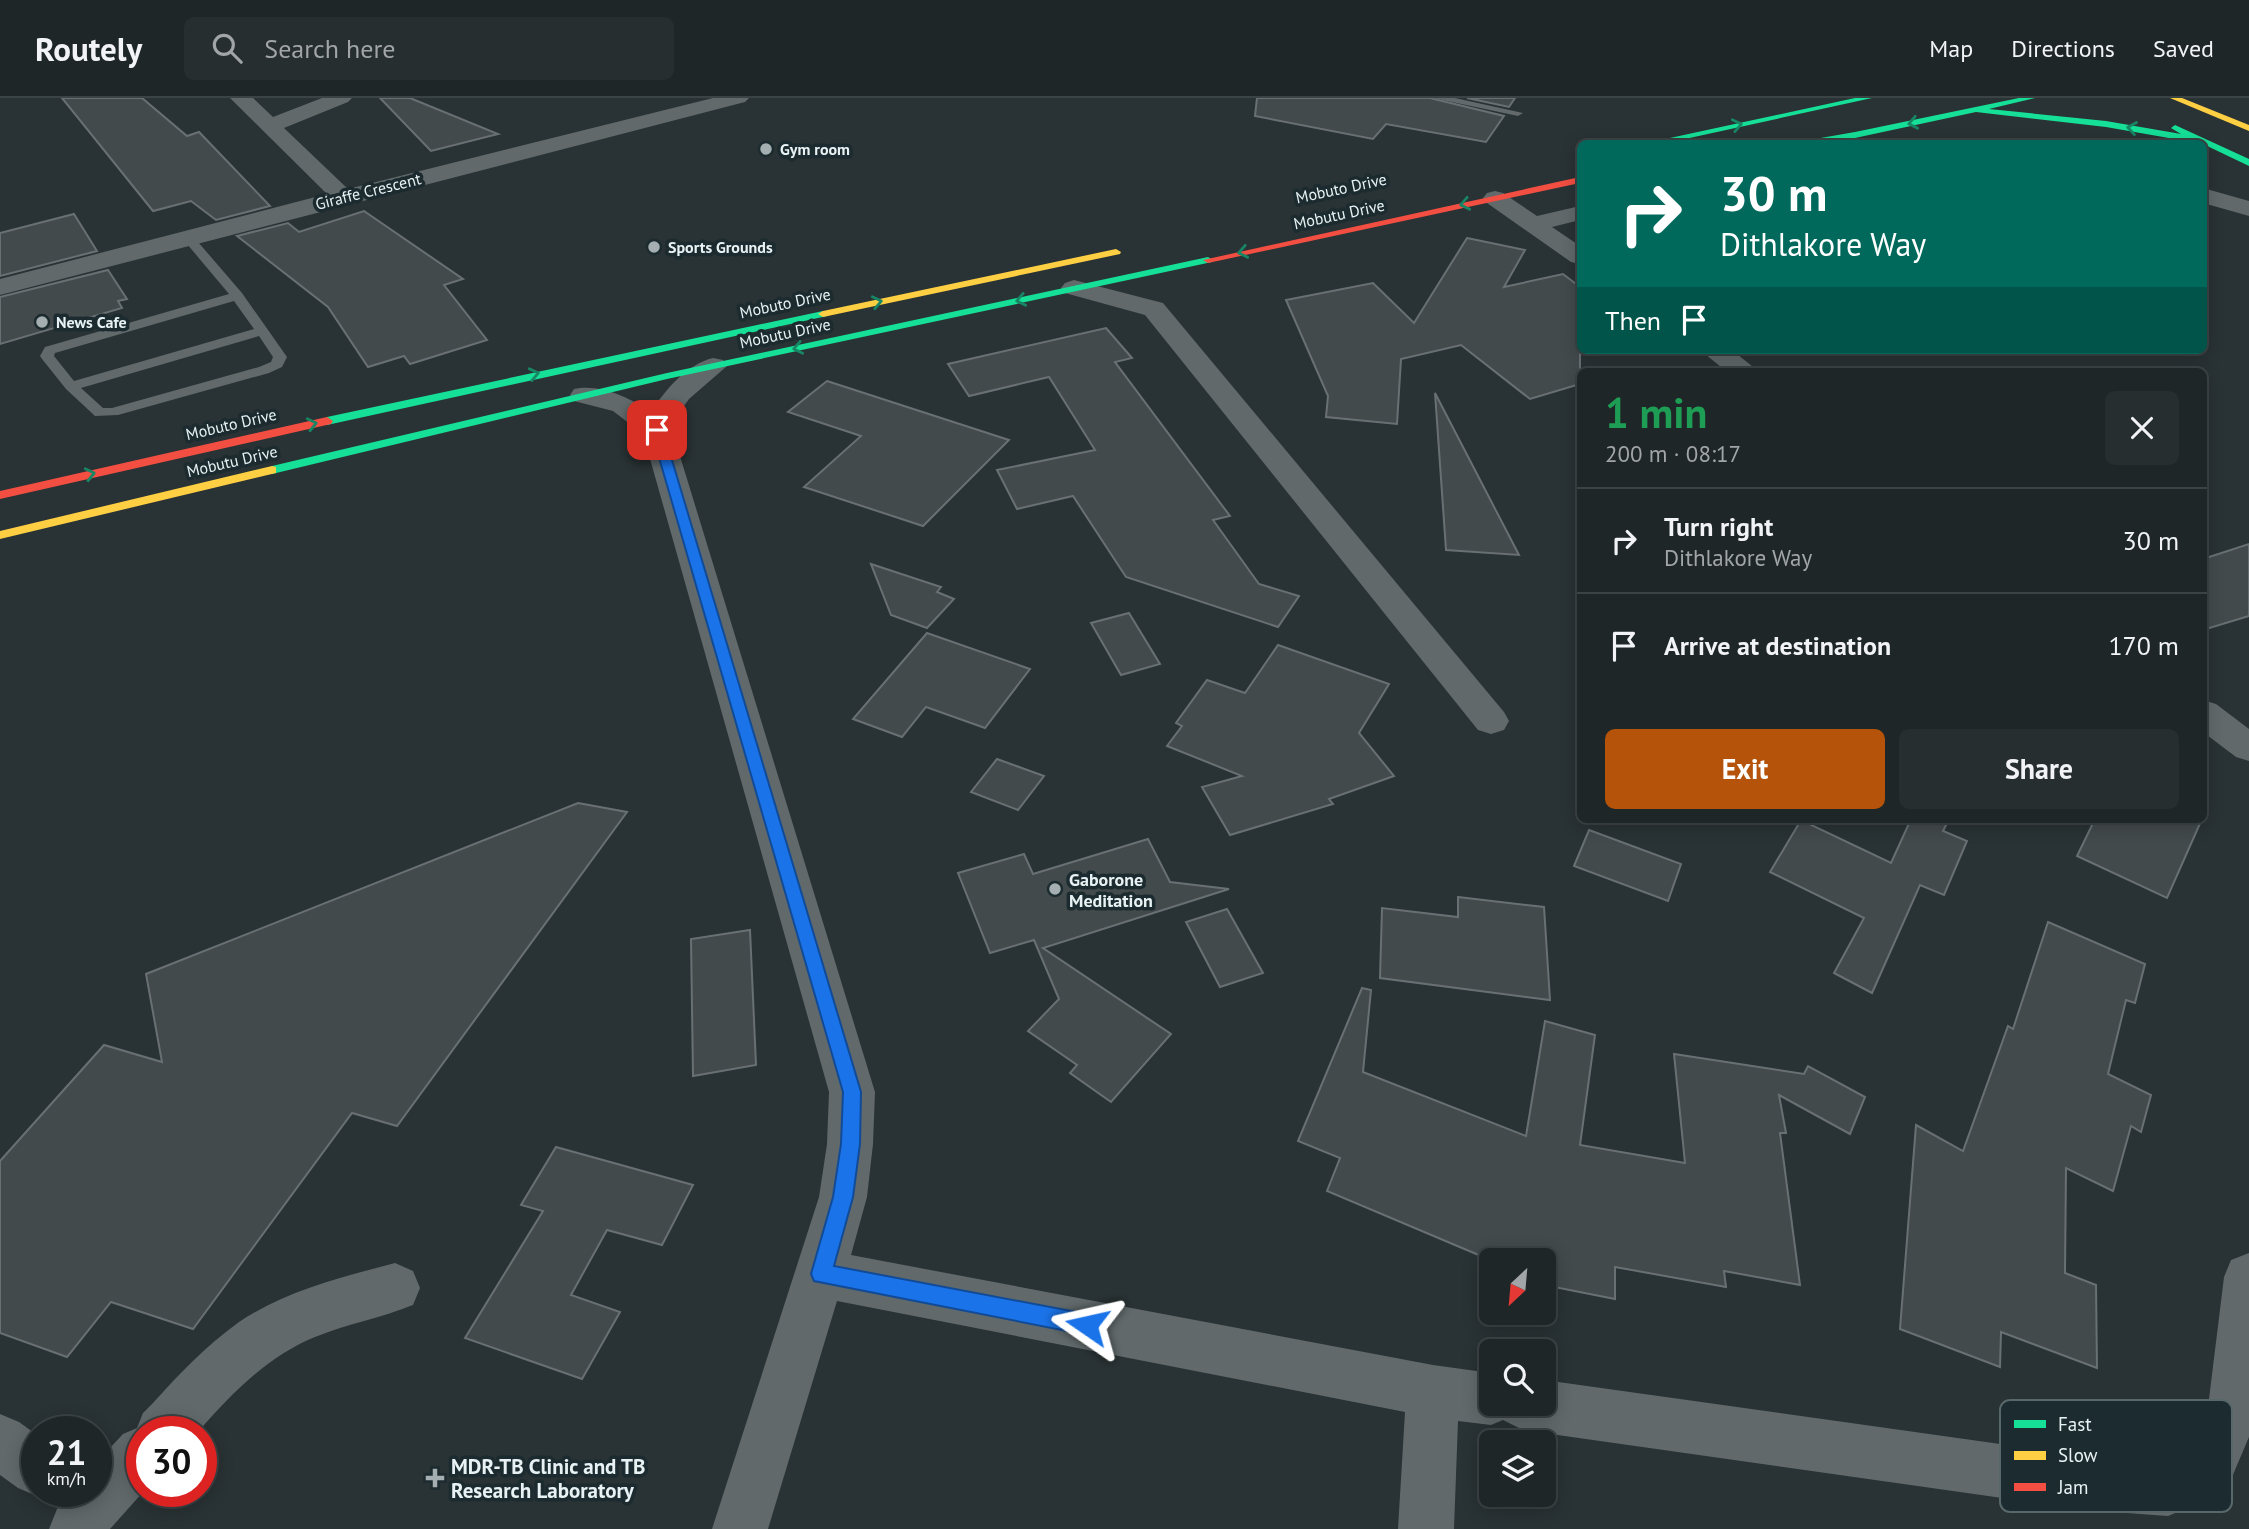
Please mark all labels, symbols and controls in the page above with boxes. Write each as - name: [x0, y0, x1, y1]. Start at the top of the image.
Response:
- search box: [184, 17, 674, 80]
- text: Routely: [35, 27, 142, 70]
- icon: search: [208, 29, 246, 67]
- text: Search here: [264, 32, 395, 65]
- text: Map: [1929, 33, 1973, 64]
- text: Directions: [2011, 33, 2115, 64]
- text: Saved: [2153, 33, 2214, 64]
- one-way arrow: [1907, 115, 1919, 130]
- one-way arrow: [1731, 118, 1743, 133]
- one-way arrow: [2126, 121, 2138, 136]
- place label: Gym room: [780, 139, 850, 159]
- marker: Gym room: [758, 141, 774, 157]
- text: 30 m: [1720, 161, 1827, 225]
- street label: Giraffe Crescent: [313, 168, 423, 214]
- icon: right: [1605, 168, 1696, 259]
- street label: Mobuto Drive: [1294, 169, 1388, 207]
- street label: Mobutu Drive: [1292, 195, 1386, 233]
- one-way arrow: [1459, 196, 1471, 210]
- text: Dithlakore Way: [1720, 223, 1926, 265]
- place label: Sports Grounds: [668, 237, 773, 257]
- marker: Sports Grounds: [646, 239, 662, 255]
- one-way arrow: [1237, 244, 1249, 259]
- street label: Mobuto Drive: [738, 284, 832, 322]
- one-way arrow: [1015, 291, 1027, 306]
- one-way arrow: [871, 296, 883, 311]
- icon: arrive: [1675, 301, 1713, 339]
- text: Then: [1605, 304, 1661, 337]
- place label: News Cafe: [56, 312, 127, 332]
- marker: News Cafe: [34, 314, 50, 330]
- street label: Mobutu Drive: [738, 314, 832, 352]
- one-way arrow: [792, 339, 804, 354]
- one-way arrow: [528, 368, 540, 383]
- text: 1 min: [1605, 385, 1707, 440]
- button: close: [2105, 391, 2179, 465]
- pin: [627, 400, 687, 460]
- street label: Mobuto Drive: [184, 404, 278, 444]
- icon: arrive: [638, 411, 676, 449]
- one-way arrow: [306, 417, 318, 432]
- text: 200 m · 08:17: [1605, 439, 1741, 468]
- street label: Mobutu Drive: [185, 441, 279, 481]
- one-way arrow: [84, 468, 96, 482]
- text: Turn right: [1664, 510, 1773, 543]
- icon: right: [1605, 522, 1643, 560]
- text: 30 m: [2123, 524, 2179, 557]
- text: Dithlakore Way: [1664, 543, 1812, 572]
- icon: arrive: [1605, 627, 1643, 665]
- text: Arrive at destination: [1664, 629, 1891, 662]
- text: 170 m: [2108, 629, 2179, 662]
- button: Exit: [1605, 729, 1885, 809]
- button: Share: [1899, 729, 2179, 809]
- place label: Gaborone Meditation: [1069, 868, 1153, 912]
- marker: Gaborone Meditation: [1047, 881, 1063, 897]
- north arrow: [1479, 1248, 1556, 1325]
- map controls: [1479, 1248, 1556, 1507]
- position arrow: [1050, 1288, 1124, 1362]
- button: search: [1479, 1339, 1556, 1416]
- legend: [2000, 1400, 2232, 1512]
- text: Fast: [2058, 1412, 2092, 1436]
- speed limit sign: 30: [126, 1416, 217, 1507]
- text: 21: [47, 1429, 86, 1475]
- button: layers: [1479, 1430, 1556, 1507]
- text: Slow: [2058, 1443, 2098, 1467]
- place label: MDR-TB Clinic and TB Research Laboratory: [451, 1453, 645, 1504]
- text: km/h: [47, 1467, 86, 1490]
- marker: MDR-TB Clinic and TB Research Laboratory: [425, 1468, 445, 1488]
- text: Jam: [2057, 1475, 2088, 1499]

